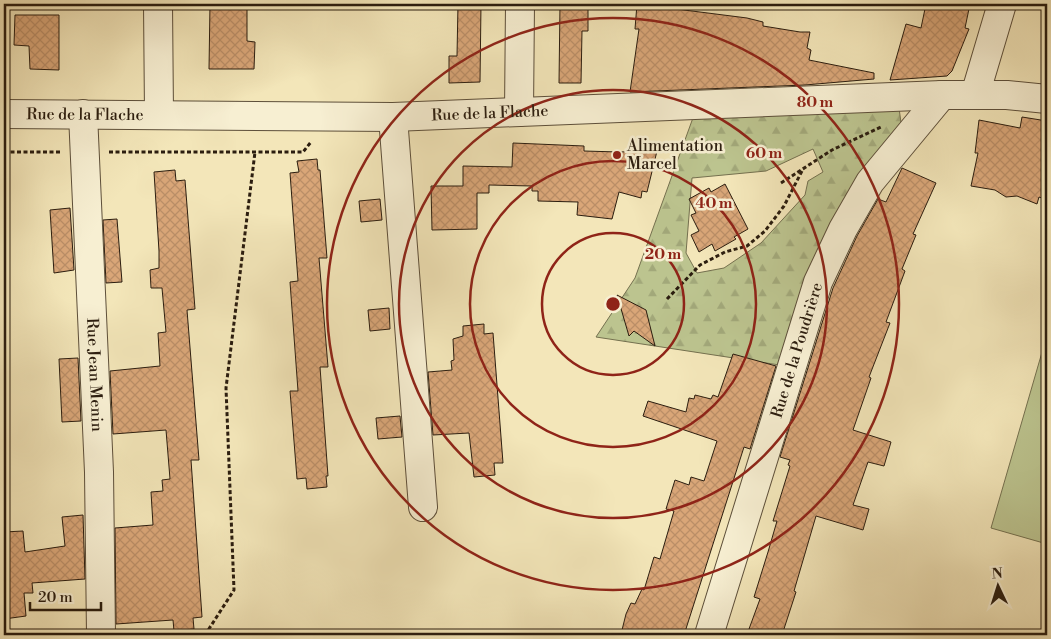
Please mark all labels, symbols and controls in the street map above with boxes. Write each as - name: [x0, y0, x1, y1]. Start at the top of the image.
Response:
- text: 80 m: [797, 93, 834, 112]
- street label: Rue de la Flache: [431, 101, 549, 125]
- street label: Rue de la Flache: [26, 104, 144, 125]
- place label: Alimentation Marcel: [626, 136, 724, 174]
- text: 60 m: [746, 144, 783, 163]
- marker: Alimentation Marcel: [611, 149, 623, 161]
- text: 40 m: [695, 194, 733, 213]
- text: 20 m: [645, 245, 682, 264]
- street label: Rue de la Poudrière: [767, 280, 827, 420]
- centre of rings: [604, 295, 622, 313]
- street label: Rue Jean Menin: [82, 317, 107, 433]
- north arrow: [974, 562, 1024, 612]
- text: N: [991, 565, 1003, 583]
- scale bar: [30, 579, 101, 611]
- text: 20 m: [38, 588, 73, 607]

